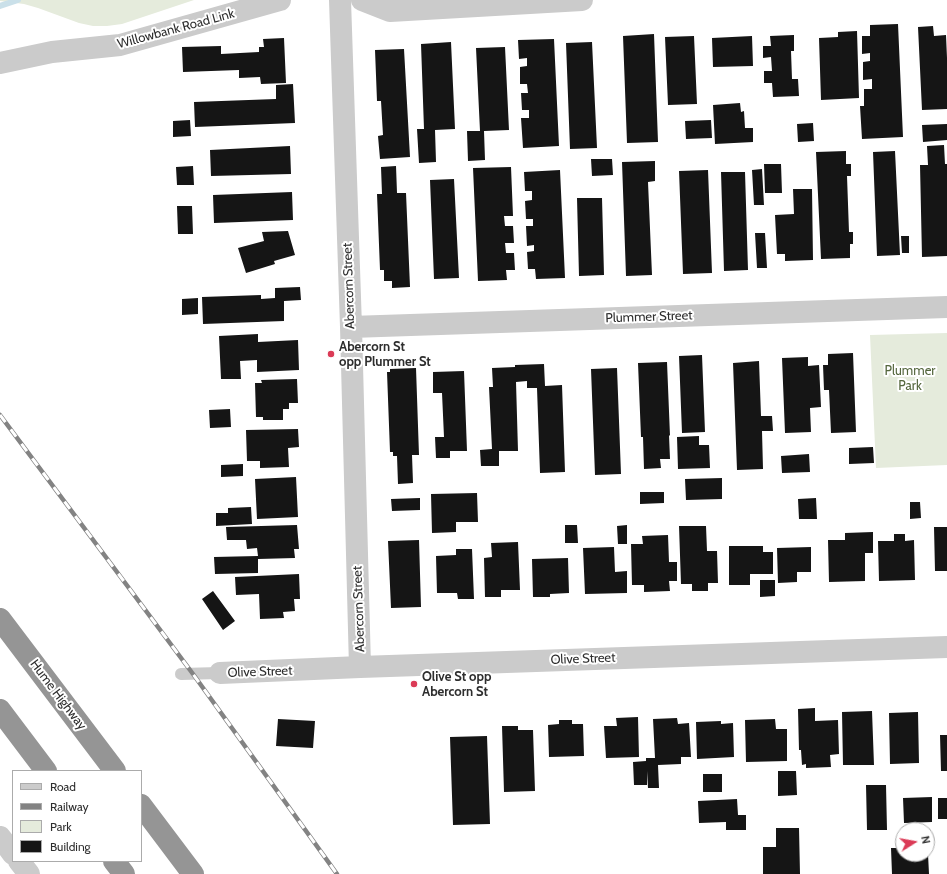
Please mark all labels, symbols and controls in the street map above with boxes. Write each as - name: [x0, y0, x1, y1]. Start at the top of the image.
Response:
- street label: Willowbank Road Link: [116, 6, 236, 52]
- street label: Abercorn Street: [340, 243, 358, 329]
- street label: Plummer Street: [605, 308, 693, 326]
- place label: Abercorn St opp Plummer St: [339, 339, 431, 370]
- marker: Abercorn St opp Plummer St: [326, 349, 336, 359]
- park label: Plummer Park: [885, 363, 935, 394]
- street label: Abercorn Street: [350, 566, 368, 652]
- street label: Olive Street: [550, 650, 616, 668]
- street label: Hume Highway: [27, 657, 89, 733]
- street label: Olive Street: [227, 663, 293, 681]
- place label: Olive St opp Abercorn St: [422, 669, 491, 700]
- marker: Olive St opp Abercorn St: [409, 679, 419, 689]
- legend: [12, 770, 142, 862]
- text: Road: [50, 779, 76, 794]
- text: Railway: [50, 799, 88, 814]
- text: Park: [50, 819, 72, 834]
- north arrow: [895, 822, 935, 862]
- text: N: [918, 835, 933, 845]
- text: Building: [50, 839, 91, 854]

